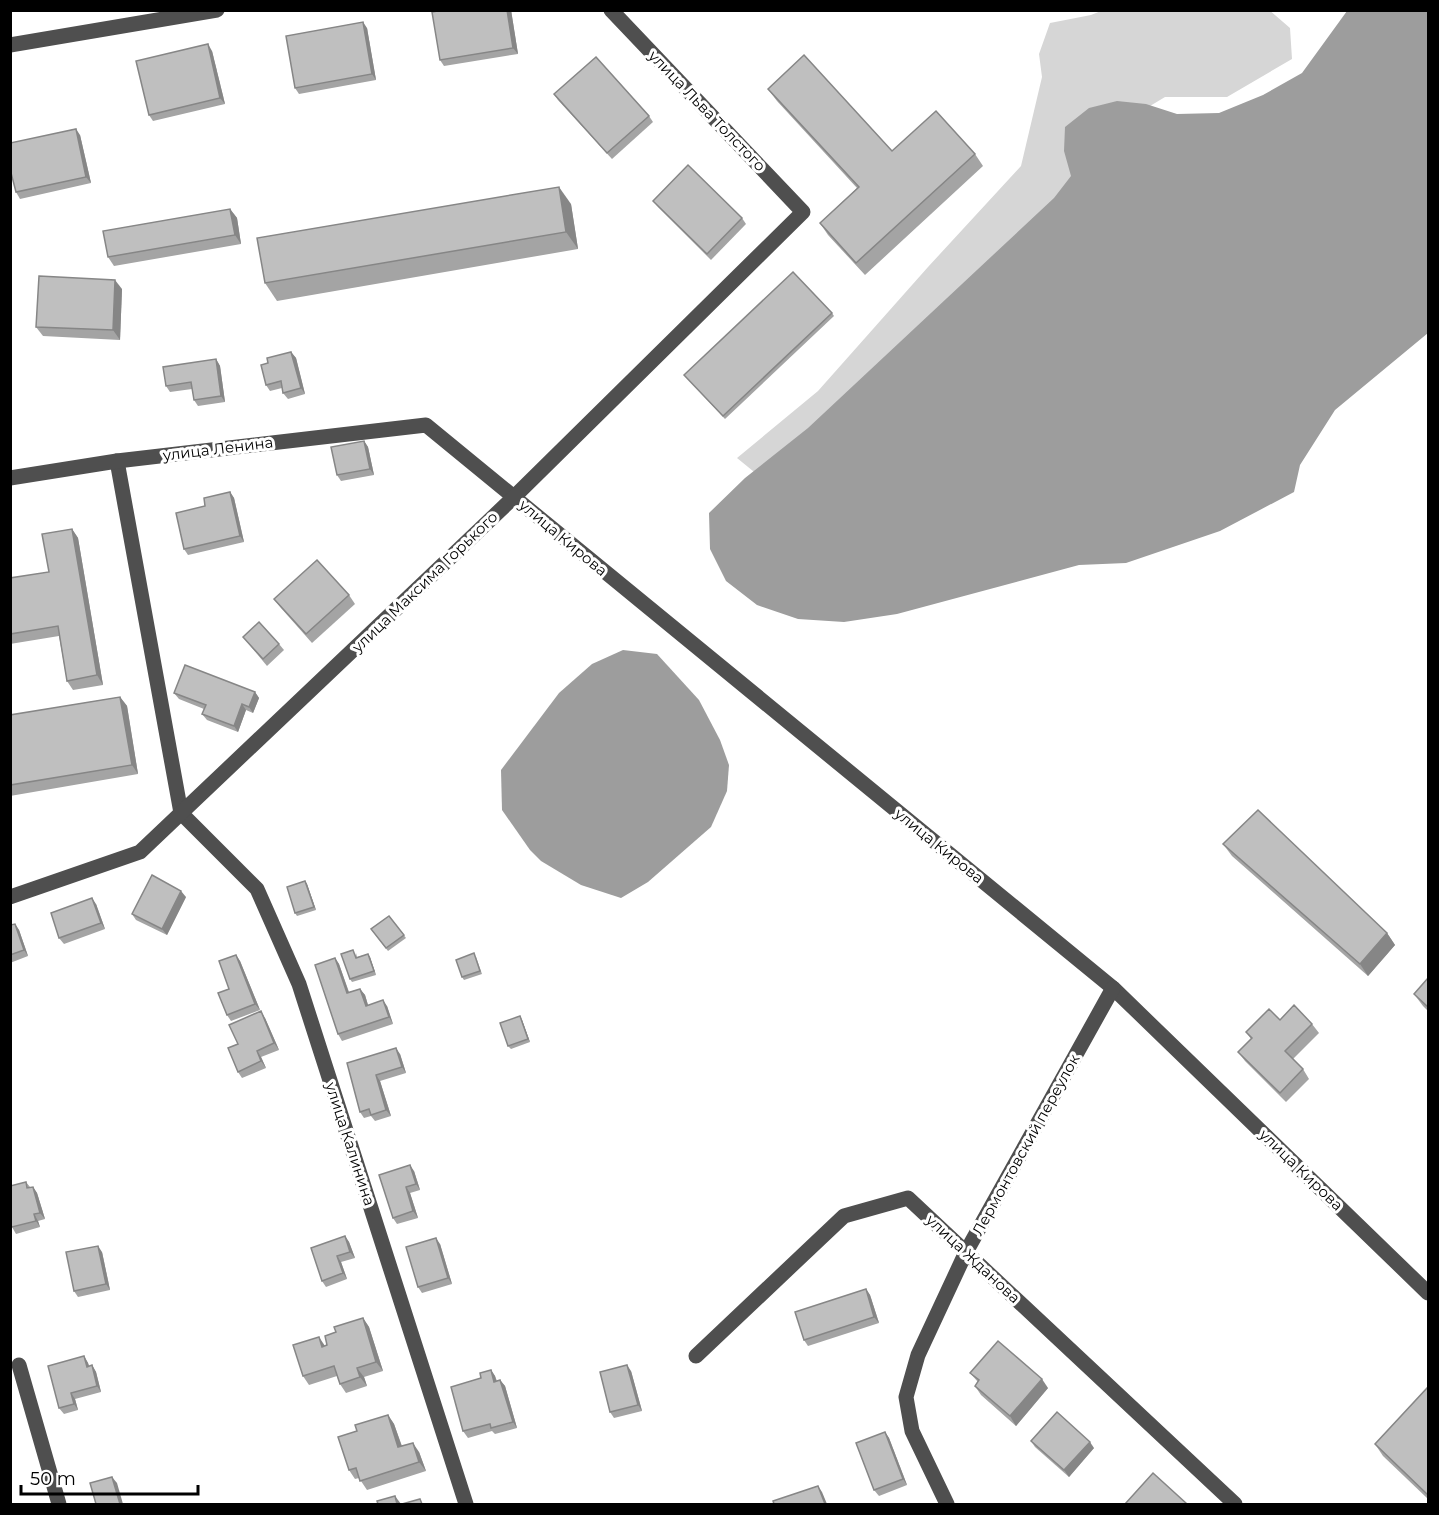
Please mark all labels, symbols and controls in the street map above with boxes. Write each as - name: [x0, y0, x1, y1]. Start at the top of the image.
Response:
- street label: улица Льва Толстого: [644, 46, 770, 175]
- street label: улица Ленина: [161, 432, 274, 465]
- street label: улица Кирова: [515, 495, 611, 580]
- street label: улица Максима Горького: [347, 507, 501, 657]
- street label: улица Кирова: [890, 803, 988, 887]
- street label: Лермонтовский переулок: [968, 1050, 1084, 1239]
- street label: улица Калинина: [321, 1079, 379, 1208]
- street label: улица Кирова: [1255, 1124, 1347, 1214]
- street label: улица Жданова: [922, 1209, 1024, 1307]
- scale bar: [21, 1458, 198, 1496]
- text: 50 m: [30, 1468, 76, 1490]

